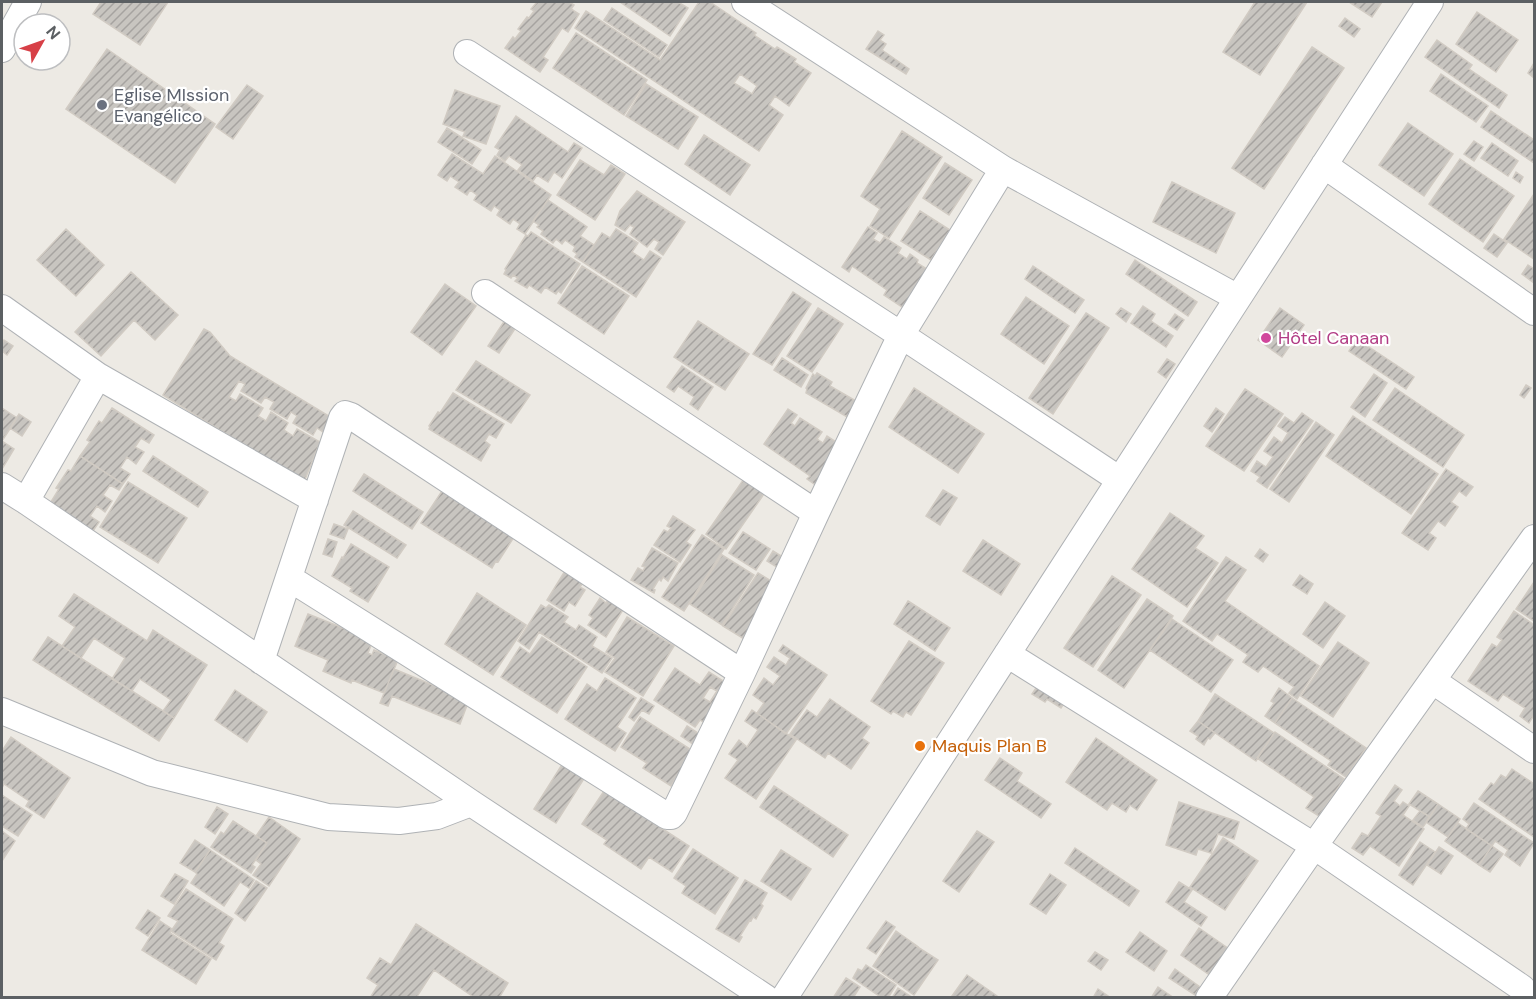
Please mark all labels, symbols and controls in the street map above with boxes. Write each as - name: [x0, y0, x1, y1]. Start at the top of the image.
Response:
- north arrow: [12, 12, 72, 72]
- text: N: [41, 21, 65, 44]
- place label: Eglise MIssion Evangélico: [114, 83, 229, 128]
- marker: Eglise MIssion Evangélico: [95, 98, 109, 112]
- place label: Hôtel Canaan: [1278, 326, 1389, 350]
- marker: Hôtel Canaan: [1259, 331, 1273, 345]
- place label: Maquis Plan B: [932, 734, 1047, 758]
- marker: Maquis Plan B: [913, 739, 927, 753]

